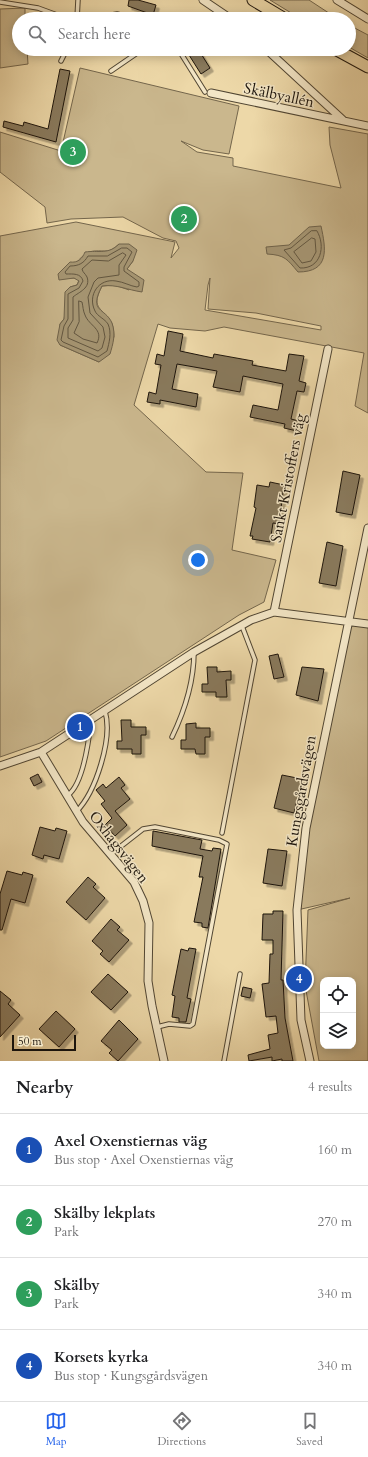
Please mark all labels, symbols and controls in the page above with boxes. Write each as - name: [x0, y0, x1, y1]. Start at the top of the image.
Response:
- search box: [12, 12, 356, 56]
- icon: search: [26, 23, 48, 45]
- text: Search here: [58, 24, 131, 44]
- street label: Skälbyallén: [242, 78, 316, 112]
- pin: 3: [60, 137, 86, 167]
- pin: 2: [171, 204, 197, 234]
- street label: Sankt Kristoffers väg: [266, 411, 310, 544]
- your location: [188, 550, 208, 570]
- pin: 1: [67, 712, 93, 742]
- street label: Kungsgårdsvägen: [281, 733, 321, 848]
- street label: Oxhagsvägen: [84, 807, 154, 888]
- pin: 4: [286, 964, 312, 994]
- map controls: [320, 977, 356, 1049]
- button: locate: [320, 977, 356, 1013]
- button: layers: [320, 1013, 356, 1049]
- scale bar: [12, 1033, 76, 1052]
- text: 50 m: [18, 1034, 42, 1049]
- text: Nearby: [16, 1076, 73, 1099]
- text: 4 results: [308, 1078, 352, 1096]
- text: Axel Oxenstiernas väg: [54, 1131, 207, 1151]
- text: 1: [26, 1141, 32, 1159]
- text: 160 m: [318, 1141, 352, 1159]
- text: Bus stop · Axel Oxenstiernas väg: [54, 1151, 233, 1169]
- text: Skälby lekplats: [54, 1203, 155, 1223]
- text: 2: [26, 1213, 32, 1231]
- text: 270 m: [318, 1213, 352, 1231]
- text: Park: [54, 1223, 79, 1241]
- text: Skälby: [54, 1275, 100, 1295]
- text: 3: [26, 1285, 32, 1303]
- text: 340 m: [318, 1285, 352, 1303]
- text: Park: [54, 1295, 79, 1313]
- text: Korsets kyrka: [54, 1347, 149, 1367]
- text: 4: [26, 1357, 32, 1375]
- text: 340 m: [318, 1357, 352, 1375]
- text: Bus stop · Kungsgårdsvägen: [54, 1367, 208, 1385]
- tab: Map: [45, 1410, 67, 1449]
- tab: Directions: [157, 1410, 206, 1449]
- tab: Saved: [296, 1410, 323, 1449]

